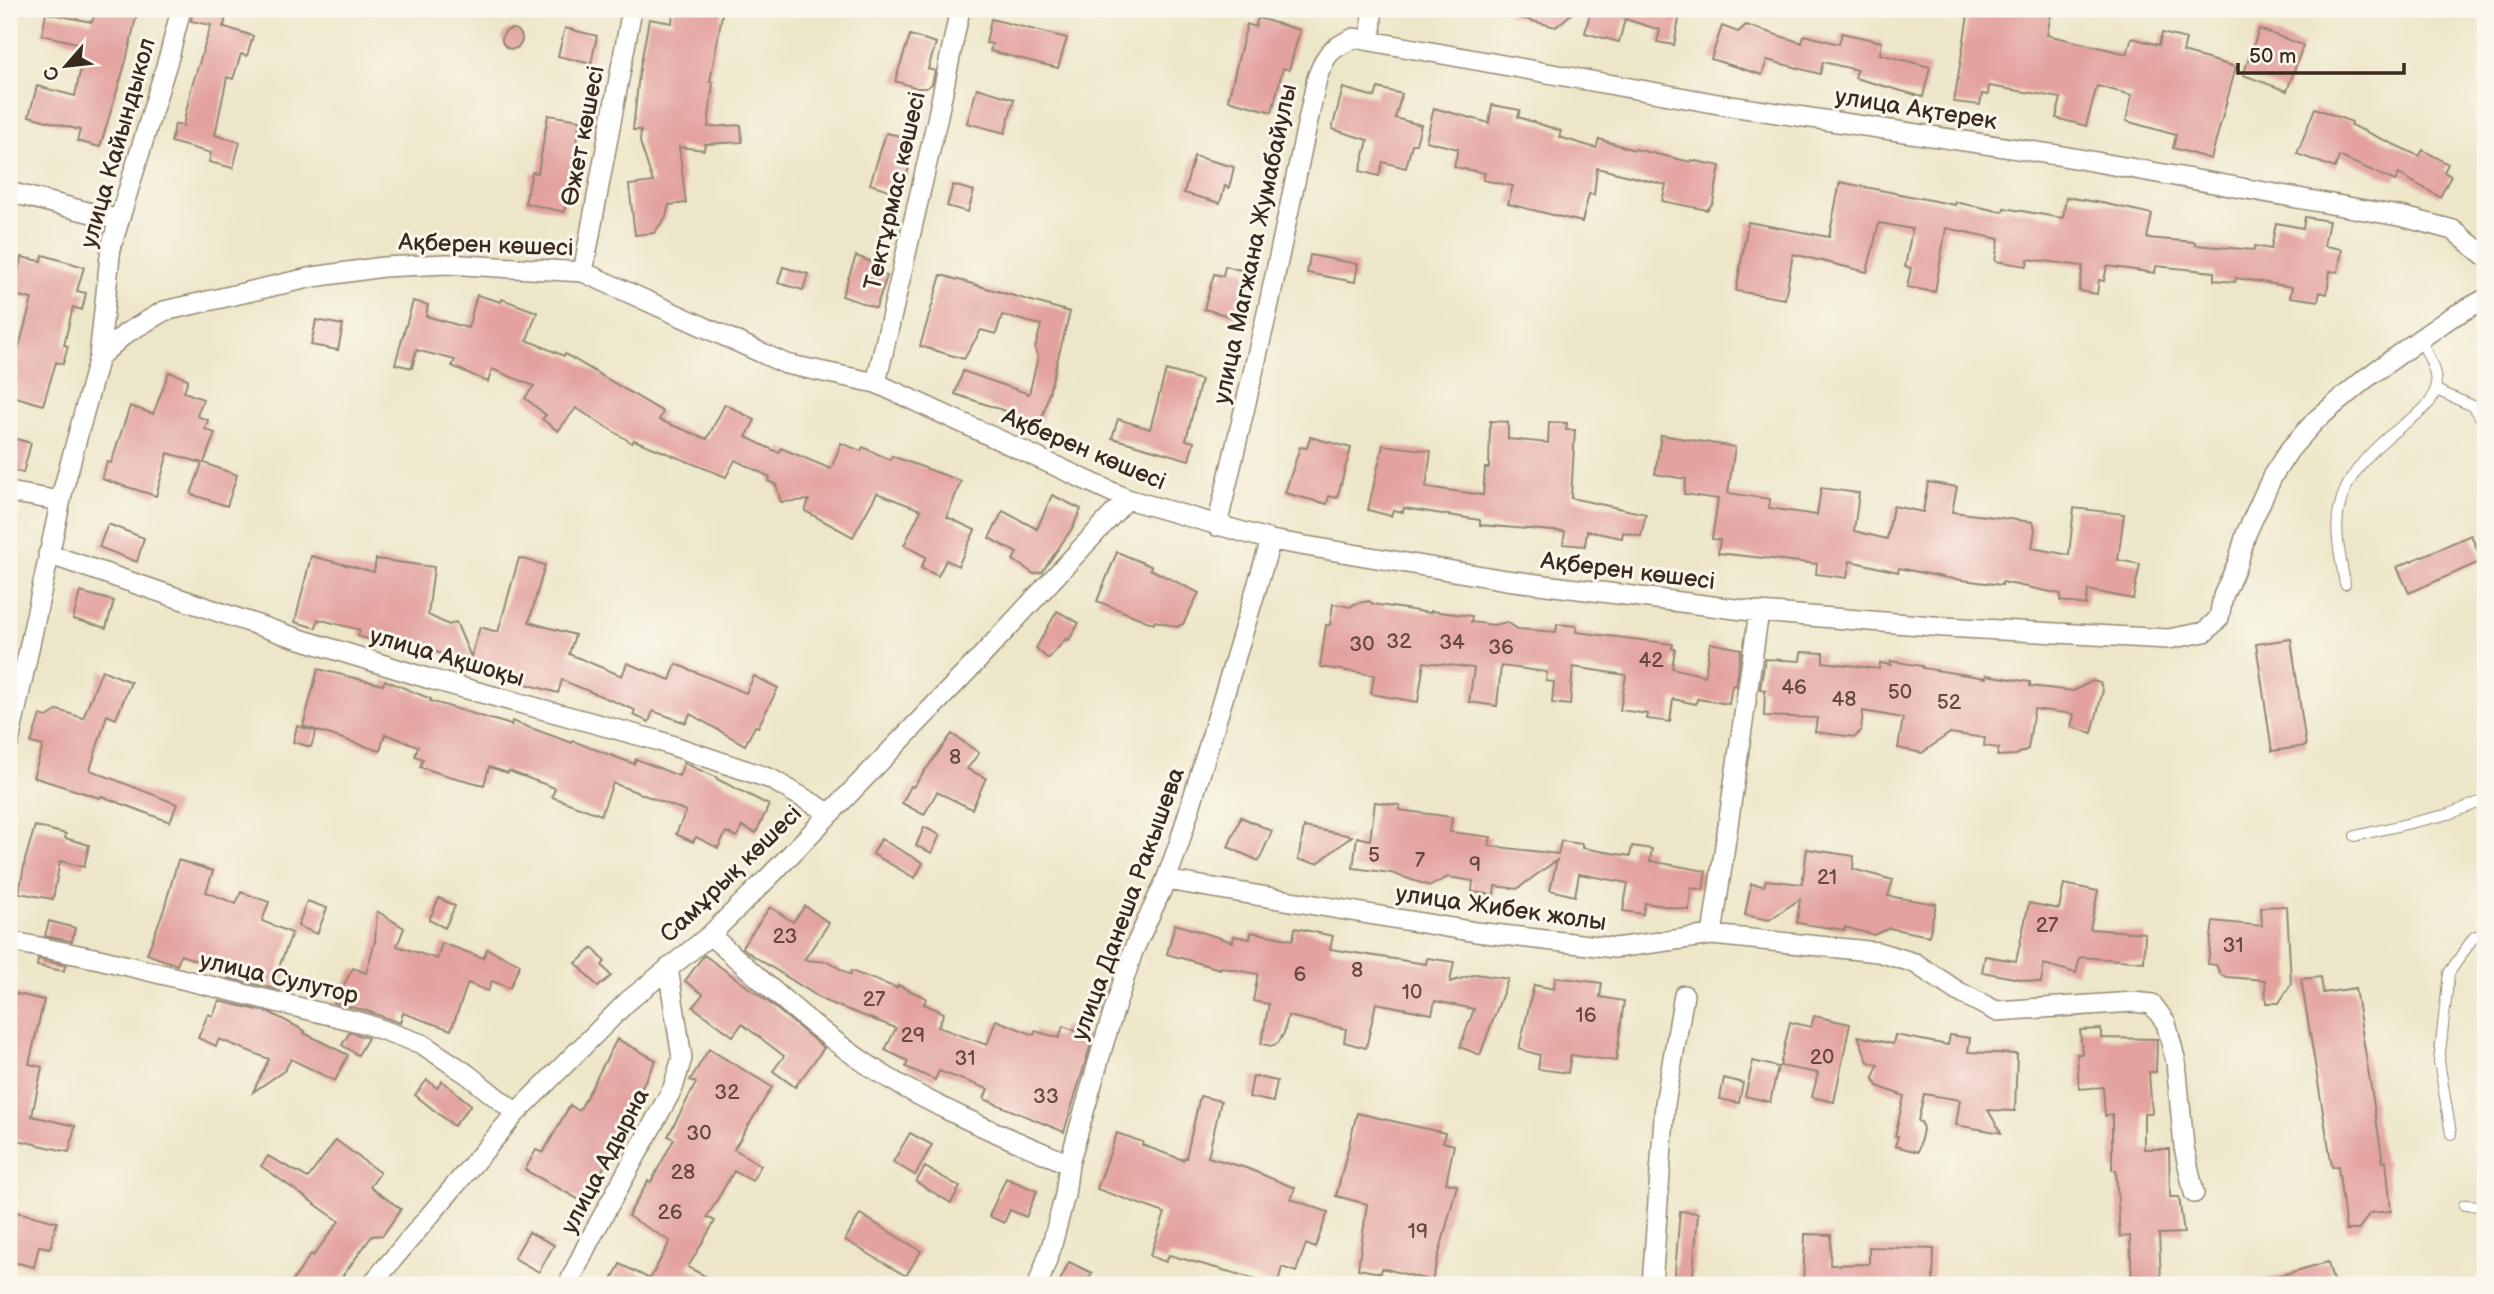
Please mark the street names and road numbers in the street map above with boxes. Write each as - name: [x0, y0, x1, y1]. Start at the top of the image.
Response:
- street label: улица Кайындыкол: [74, 35, 162, 251]
- street label: Өжет көшесі: [555, 63, 611, 209]
- street label: улица Магжана Жумабайулы: [1207, 81, 1303, 407]
- street label: улица Ақтерек: [1833, 82, 1999, 136]
- street label: Тектұрмас көшесі: [858, 89, 932, 293]
- street label: Ақберен көшесі: [397, 227, 574, 263]
- street label: Ақберен көшесі: [997, 401, 1170, 497]
- street label: Ақберен көшесі: [1538, 546, 1717, 596]
- street label: улица Ақшоқы: [366, 621, 528, 693]
- street label: улица Данеша Ракышева: [1065, 764, 1191, 1044]
- street label: Самұрық көшесі: [654, 799, 808, 949]
- street label: улица Жибек жолы: [1394, 879, 1608, 937]
- street label: улица Сулутор: [197, 946, 361, 1010]
- street label: улица Адырна: [555, 1083, 655, 1239]

